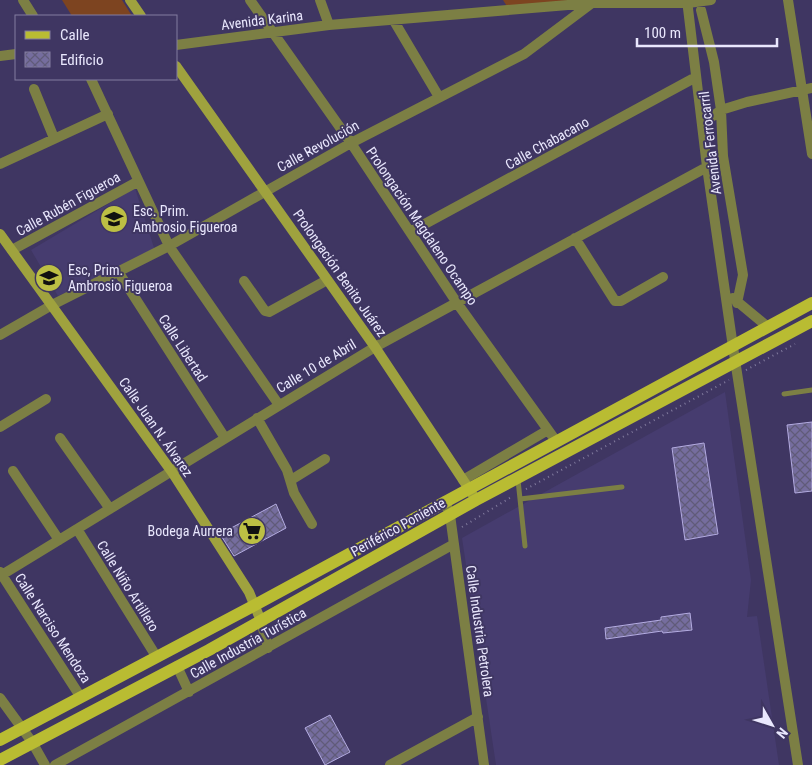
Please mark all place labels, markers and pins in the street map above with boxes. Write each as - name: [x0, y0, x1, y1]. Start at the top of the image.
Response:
- place label: Esc. Prim. Ambrosio Figueroa: [133, 203, 238, 235]
- school or university icon: Esc. Prim. Ambrosio Figueroa: [99, 204, 129, 234]
- place label: Esc, Prim. Ambrosio Figueroa: [68, 262, 173, 294]
- school or university icon: Esc, Prim. Ambrosio Figueroa: [34, 263, 64, 293]
- supermarket icon: Bodega Aurrera: [237, 516, 267, 546]
- place label: Bodega Aurrera: [148, 523, 233, 539]

